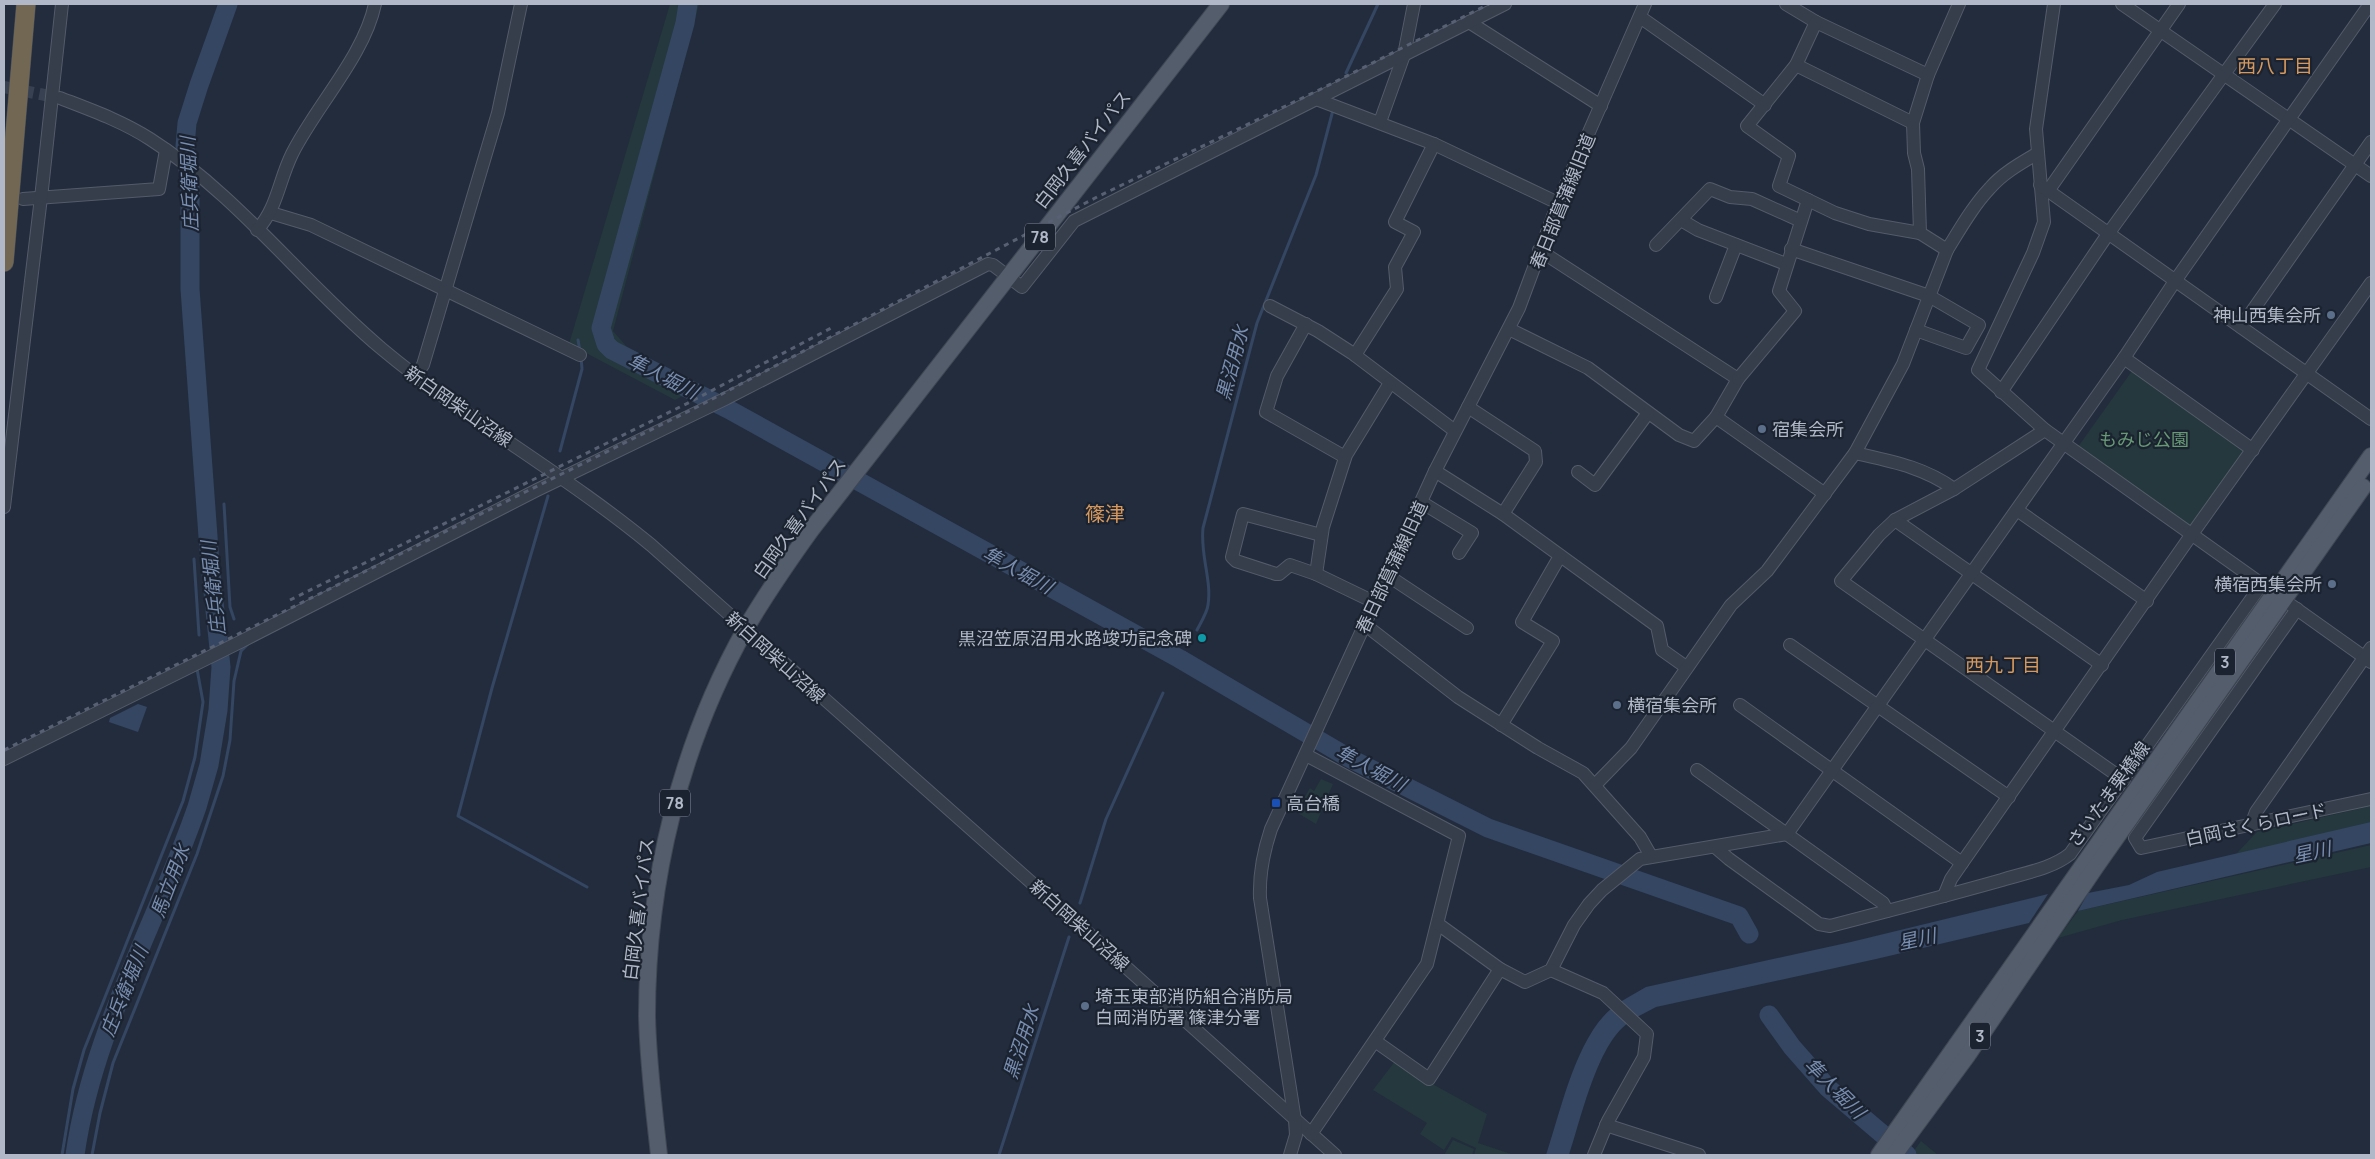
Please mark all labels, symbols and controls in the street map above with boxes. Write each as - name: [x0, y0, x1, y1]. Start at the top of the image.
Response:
- district label: 西八丁目: [2237, 53, 2313, 79]
- street label: 白岡久喜バイパス: [1028, 85, 1136, 213]
- street label: 春日部菖蒲線旧道: [1524, 130, 1600, 272]
- water label: 庄兵衛堀川: [174, 134, 204, 232]
- road number: 78: [1025, 223, 1055, 250]
- place label: 神山西集会所: [2213, 303, 2321, 327]
- marker: 神山西集会所: [2325, 309, 2337, 321]
- water label: 黒沼用水: [1210, 321, 1255, 403]
- water label: 隼人堀川: [623, 347, 705, 406]
- street label: 新白岡柴山沼線: [401, 360, 517, 452]
- place label: 宿集会所: [1772, 417, 1844, 441]
- marker: 宿集会所: [1756, 423, 1768, 435]
- park label: もみじ公園: [2099, 427, 2189, 451]
- street label: 白岡久喜バイパス: [747, 453, 851, 583]
- street label: 春日部菖蒲線旧道: [1350, 497, 1432, 637]
- district label: 篠津: [1085, 500, 1125, 527]
- water label: 庄兵衛堀川: [195, 537, 231, 637]
- water label: 隼人堀川: [978, 540, 1059, 601]
- place label: 横宿西集会所: [2214, 572, 2322, 596]
- marker: 横宿西集会所: [2326, 578, 2338, 590]
- street label: 新白岡柴山沼線: [721, 606, 831, 708]
- place label: 黒沼笠原沼用水路竣功記念碑: [958, 626, 1192, 650]
- marker: 黒沼笠原沼用水路竣功記念碑: [1196, 632, 1208, 644]
- road number: 3: [2215, 649, 2235, 676]
- district label: 西九丁目: [1965, 652, 2041, 678]
- place label: 横宿集会所: [1627, 693, 1717, 717]
- marker: 横宿集会所: [1611, 699, 1623, 711]
- street label: さいたま栗橋線: [2061, 736, 2155, 852]
- water label: 隼人堀川: [1331, 739, 1412, 798]
- road number: 78: [660, 790, 690, 816]
- place label: 高台橋: [1286, 791, 1340, 815]
- marker: 高台橋: [1270, 797, 1282, 809]
- street label: 白岡さくらロード: [2183, 797, 2329, 851]
- water label: 星川: [2291, 835, 2335, 869]
- street label: 白岡久喜バイパス: [617, 836, 659, 982]
- water label: 馬立用水: [144, 839, 196, 921]
- street label: 新白岡柴山沼線: [1025, 874, 1135, 976]
- water label: 星川: [1896, 922, 1940, 956]
- water label: 庄兵衛堀川: [94, 940, 155, 1040]
- place label: 埼玉東部消防組合消防局 白岡消防署 篠津分署: [1095, 984, 1293, 1029]
- water label: 黒沼用水: [997, 1000, 1046, 1082]
- marker: 埼玉東部消防組合消防局 白岡消防署 篠津分署: [1079, 1000, 1091, 1012]
- road number: 3: [1970, 1022, 1990, 1050]
- water label: 隼人堀川: [1799, 1052, 1872, 1125]

